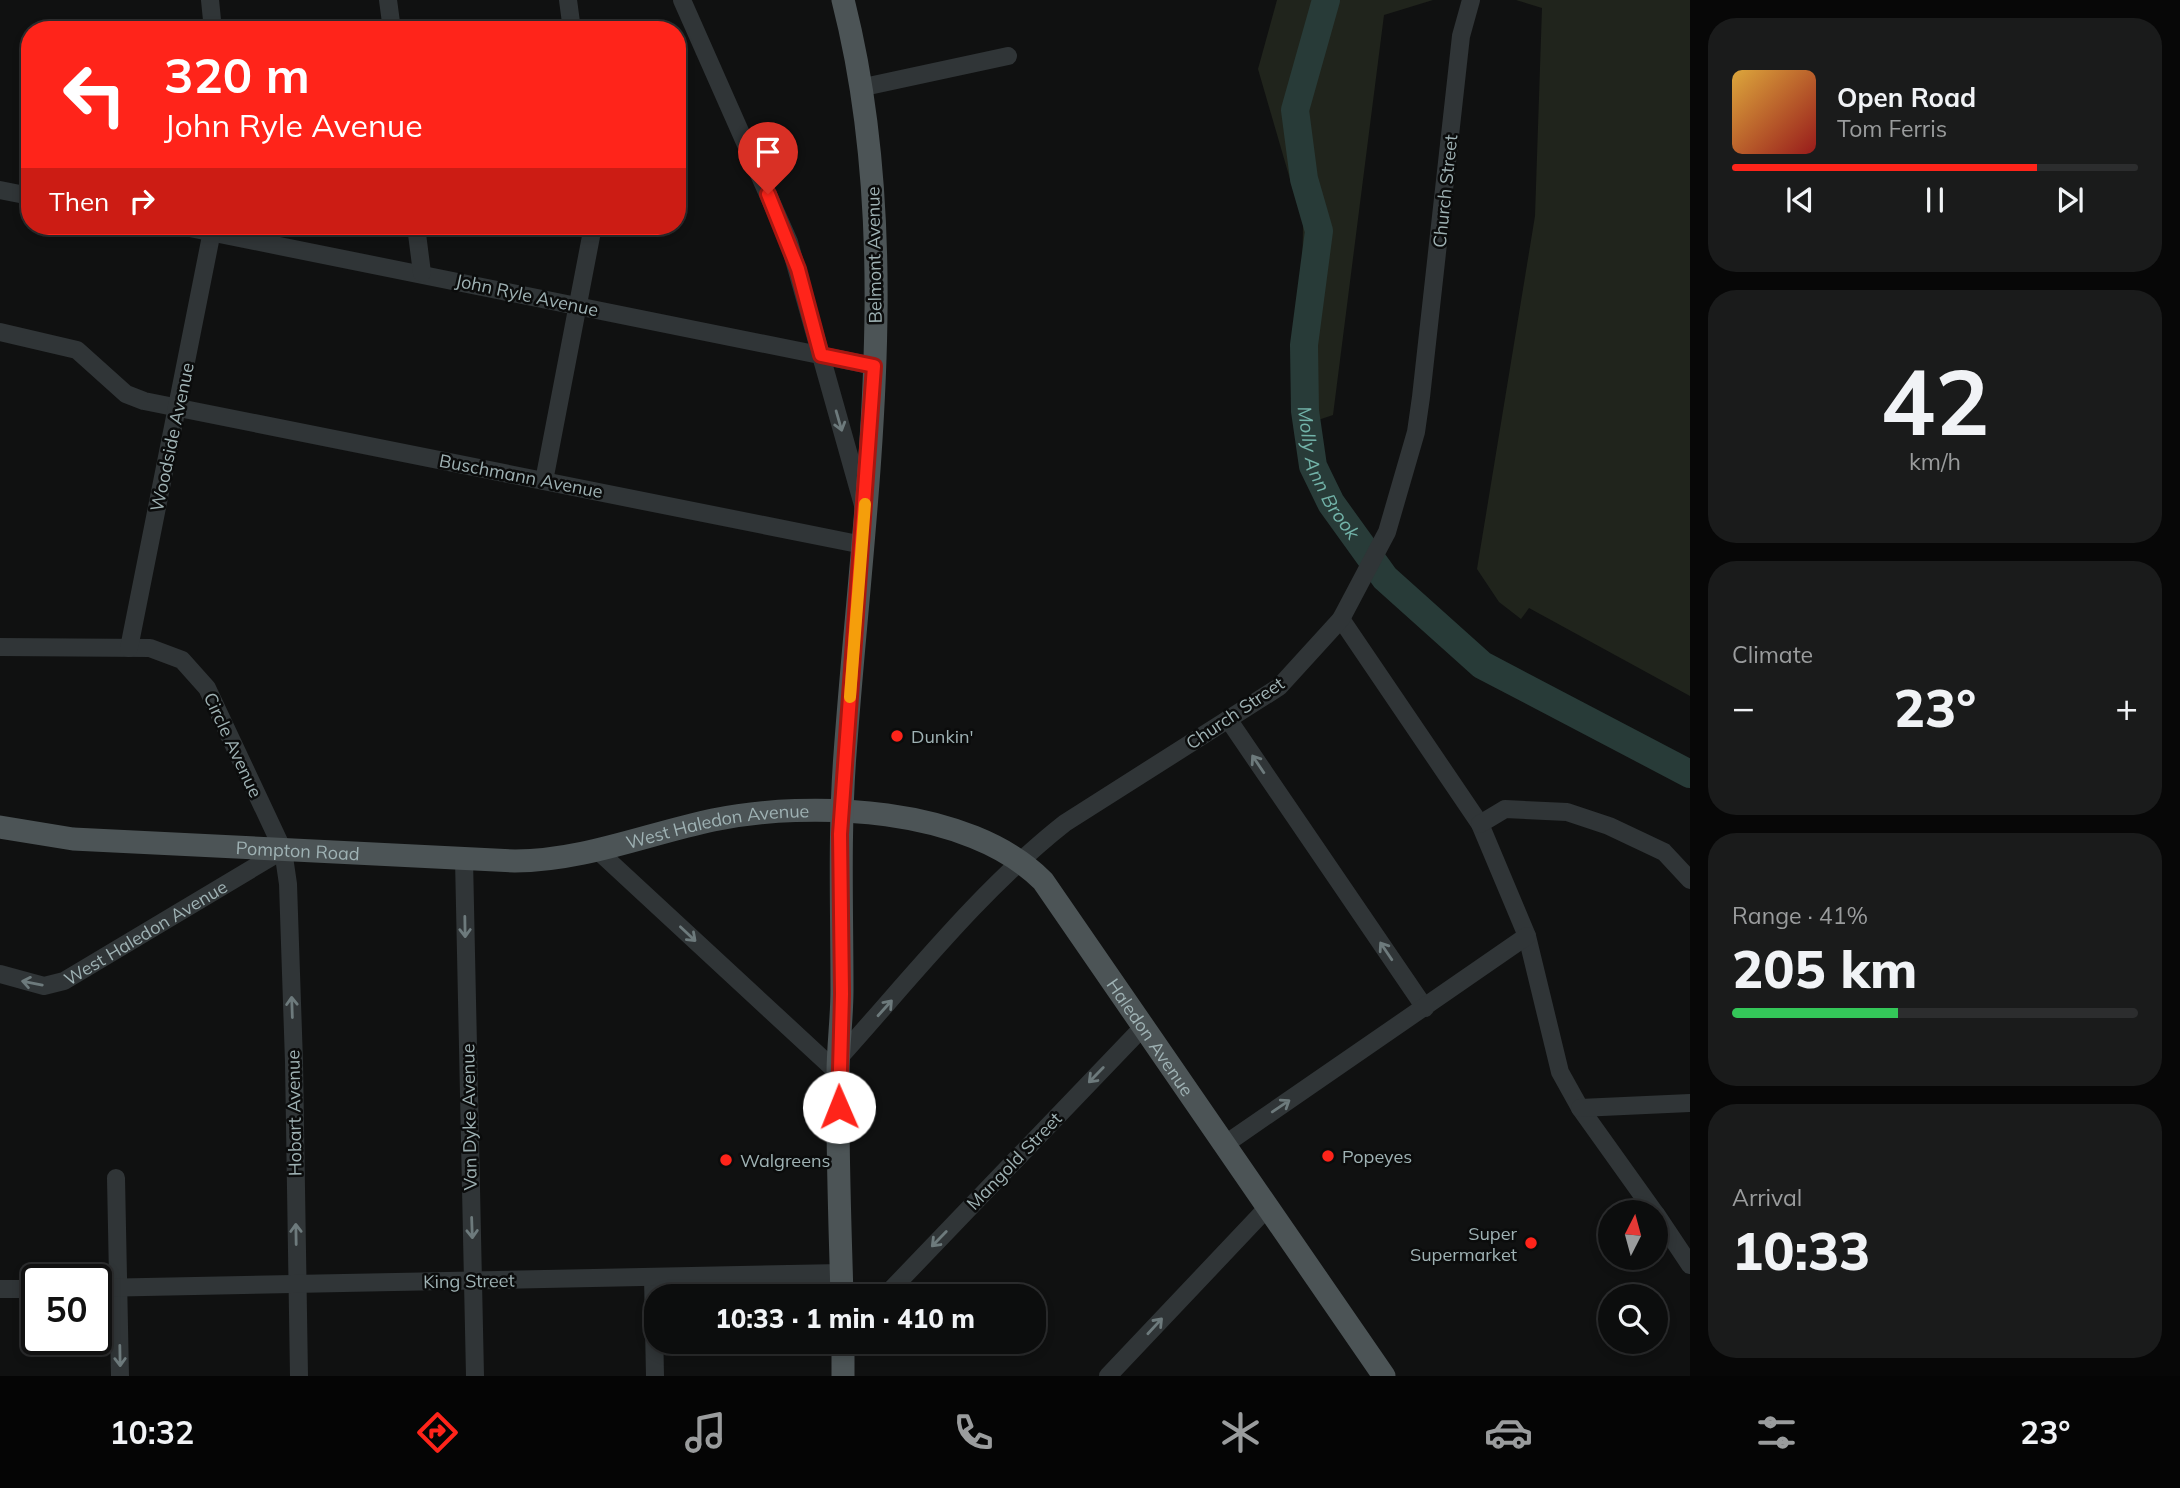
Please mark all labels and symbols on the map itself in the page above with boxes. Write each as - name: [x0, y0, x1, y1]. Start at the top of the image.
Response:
- pin: [738, 122, 798, 194]
- street label: Church Street: [1428, 133, 1462, 249]
- street label: Belmont Avenue: [861, 186, 887, 324]
- street label: John Ryle Avenue: [453, 269, 601, 321]
- street label: Woodside Avenue: [145, 361, 199, 513]
- water label: Molly Ann Brook: [1292, 404, 1366, 545]
- one-way arrow: [834, 410, 847, 432]
- street label: Buschmann Avenue: [437, 449, 605, 503]
- street label: Church Street: [1181, 672, 1289, 754]
- street label: Circle Avenue: [199, 689, 267, 801]
- place label: Dunkin': [911, 725, 973, 748]
- marker: Dunkin': [889, 728, 905, 744]
- one-way arrow: [1251, 754, 1265, 774]
- street label: West Haledon Avenue: [623, 799, 809, 854]
- street label: Pompton Road: [235, 836, 360, 865]
- street label: West Haledon Avenue: [59, 875, 231, 990]
- one-way arrow: [458, 915, 472, 938]
- one-way arrow: [679, 926, 697, 942]
- one-way arrow: [1379, 942, 1393, 962]
- street label: Haledon Avenue: [1102, 974, 1199, 1100]
- one-way arrow: [21, 976, 44, 990]
- one-way arrow: [286, 996, 299, 1019]
- one-way arrow: [876, 1000, 893, 1017]
- street label: Van Dyke Avenue: [456, 1043, 482, 1191]
- street label: Hobart Avenue: [281, 1050, 307, 1176]
- one-way arrow: [1088, 1066, 1105, 1083]
- position arrow: [802, 1070, 876, 1144]
- one-way arrow: [1271, 1099, 1290, 1113]
- street label: Mangold Street: [961, 1107, 1067, 1215]
- place label: Popeyes: [1342, 1145, 1412, 1168]
- marker: Popeyes: [1320, 1148, 1336, 1164]
- place label: Walgreens: [740, 1149, 830, 1172]
- marker: Walgreens: [718, 1152, 734, 1168]
- north arrow: [1598, 1200, 1668, 1270]
- one-way arrow: [465, 1216, 478, 1239]
- place label: Super Supermarket: [1410, 1222, 1517, 1266]
- one-way arrow: [290, 1223, 303, 1246]
- one-way arrow: [930, 1231, 947, 1248]
- marker: Super Supermarket: [1523, 1235, 1539, 1251]
- speed limit sign: 50: [21, 1264, 112, 1355]
- street label: King Street: [423, 1269, 515, 1293]
- one-way arrow: [1146, 1318, 1163, 1335]
- one-way arrow: [113, 1345, 126, 1368]

